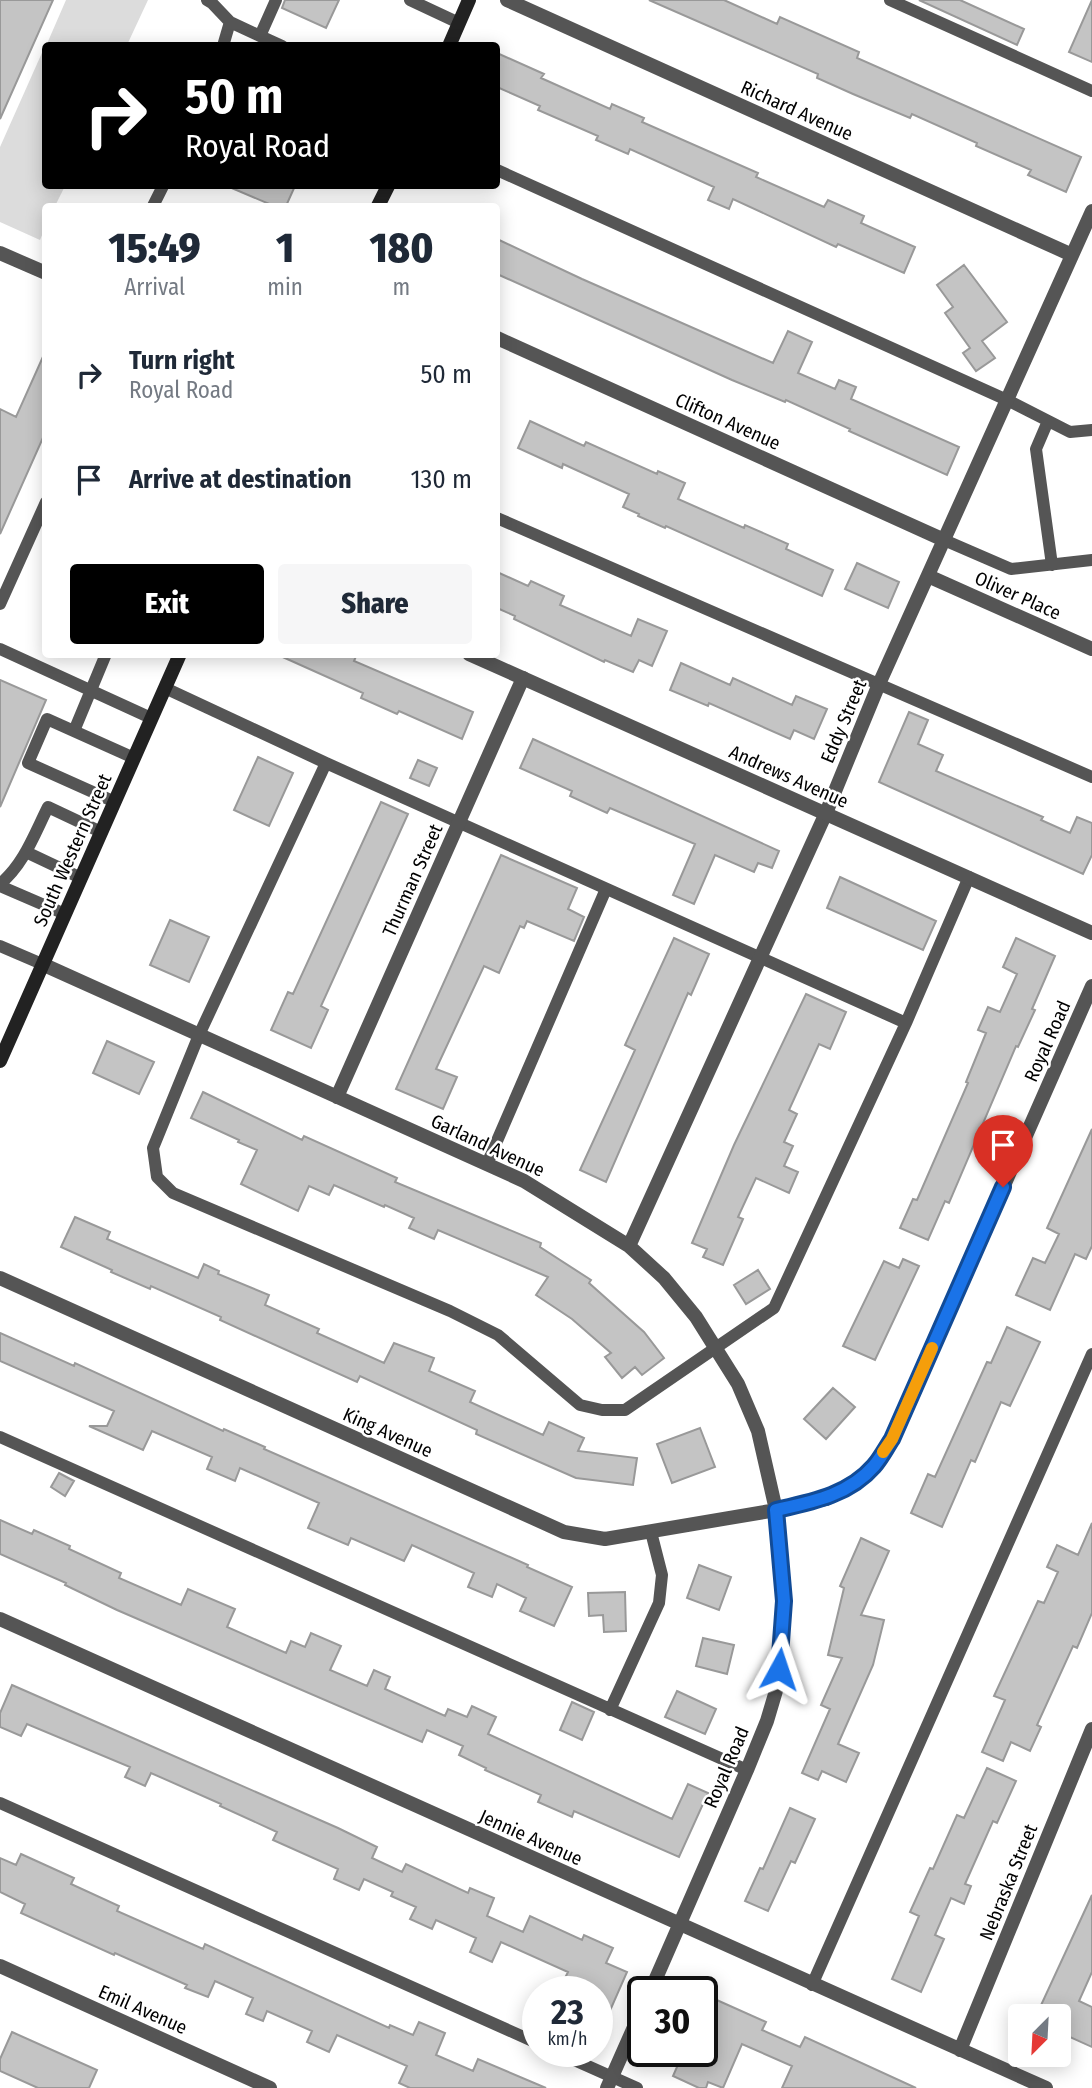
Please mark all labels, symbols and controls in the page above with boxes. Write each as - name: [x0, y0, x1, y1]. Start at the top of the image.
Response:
- text: 50 m: [185, 67, 283, 126]
- icon: right: [70, 70, 161, 161]
- street label: Richard Avenue: [737, 75, 856, 145]
- text: Royal Road: [185, 127, 330, 165]
- text: 15:49: [109, 223, 201, 273]
- text: 1: [276, 223, 294, 273]
- text: 180: [369, 223, 433, 273]
- text: Arrival: [124, 273, 185, 301]
- text: min: [267, 273, 303, 301]
- text: m: [393, 273, 410, 301]
- text: Turn right: [129, 345, 235, 376]
- icon: right: [70, 356, 108, 394]
- text: 50 m: [420, 359, 472, 390]
- text: Royal Road: [129, 376, 233, 404]
- street label: Clifton Avenue: [672, 388, 784, 455]
- icon: arrive: [70, 461, 108, 499]
- text: Arrive at destination: [129, 464, 352, 495]
- text: 130 m: [410, 464, 472, 495]
- button: Exit: [70, 564, 264, 644]
- button: Share: [278, 564, 472, 644]
- street label: Oliver Place: [971, 566, 1064, 625]
- street label: Eddy Street: [816, 675, 872, 766]
- street label: Andrews Avenue: [726, 740, 852, 813]
- street label: South Western Street: [28, 770, 117, 930]
- street label: Thurman Street: [377, 820, 448, 940]
- street label: Royal Road: [1019, 997, 1075, 1085]
- street label: Garland Avenue: [427, 1109, 548, 1182]
- pin: [973, 1115, 1033, 1187]
- icon: arrive: [984, 1126, 1022, 1164]
- street label: King Avenue: [340, 1403, 436, 1462]
- position arrow: [742, 1632, 816, 1706]
- street label: Royal Road: [699, 1723, 754, 1811]
- street label: Jennie Avenue: [476, 1805, 586, 1870]
- street label: Nebraska Street: [975, 1820, 1043, 1944]
- speed limit sign: 30: [627, 1976, 718, 2067]
- street label: Emil Avenue: [95, 1980, 191, 2039]
- text: 23: [551, 1991, 584, 2033]
- north arrow: [1008, 2004, 1071, 2067]
- map controls: [1008, 2004, 1071, 2067]
- text: km/h: [547, 2028, 588, 2050]

